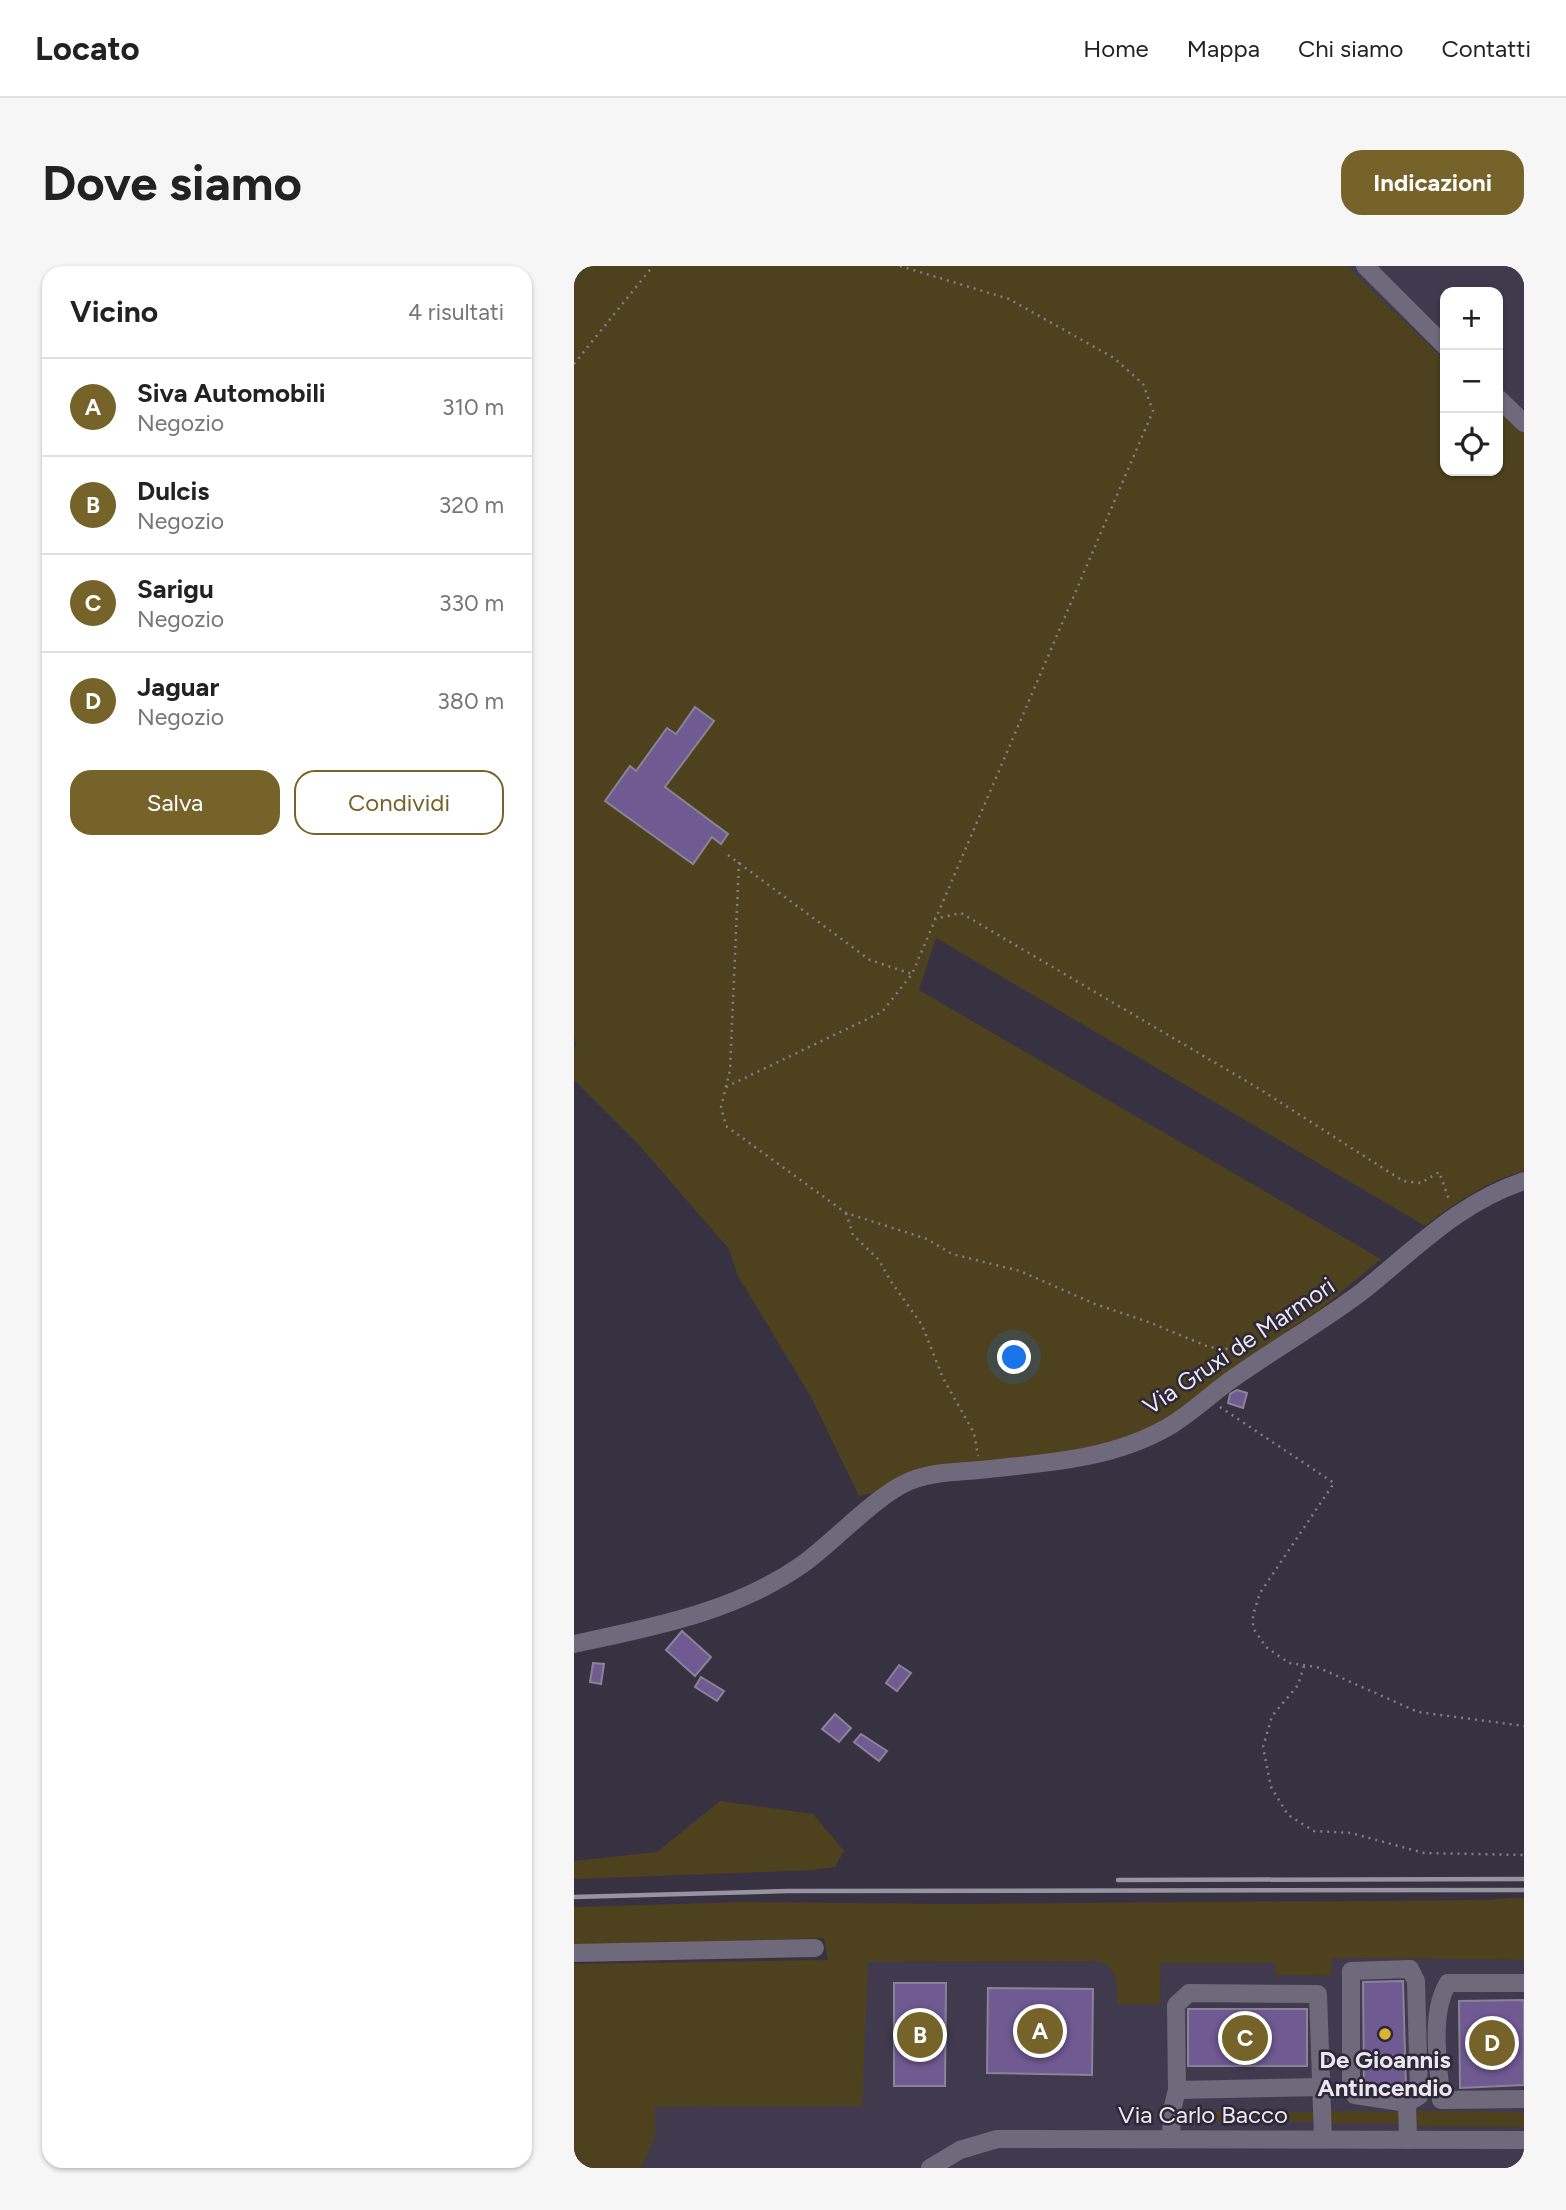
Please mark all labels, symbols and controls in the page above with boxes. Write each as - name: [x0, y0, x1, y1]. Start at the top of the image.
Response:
- text: Locato: [35, 29, 140, 68]
- text: Home: [1083, 34, 1149, 63]
- text: Mappa: [1187, 34, 1260, 63]
- text: Chi siamo: [1298, 34, 1403, 63]
- text: Contatti: [1441, 34, 1531, 63]
- button: Indicazioni: [1341, 150, 1524, 215]
- text: Dove siamo: [42, 153, 302, 212]
- map controls: [1440, 287, 1503, 476]
- button: +: [1440, 287, 1503, 350]
- text: Vicino: [70, 293, 158, 330]
- text: 4 risultati: [408, 298, 504, 326]
- button: −: [1440, 350, 1503, 413]
- text: Siva Automobili: [137, 377, 326, 409]
- text: A: [85, 393, 101, 421]
- text: 310 m: [442, 393, 504, 421]
- text: Negozio: [137, 409, 224, 437]
- button: locate: [1440, 413, 1503, 476]
- text: Dulcis: [137, 475, 210, 507]
- text: B: [86, 491, 100, 519]
- text: 320 m: [439, 491, 504, 519]
- text: Negozio: [137, 507, 224, 535]
- text: Sarigu: [137, 573, 214, 605]
- text: C: [85, 589, 101, 617]
- text: 330 m: [439, 589, 504, 617]
- text: Negozio: [137, 605, 224, 633]
- text: Jaguar: [137, 671, 219, 703]
- text: D: [85, 687, 101, 715]
- text: 380 m: [437, 687, 504, 715]
- text: Negozio: [137, 703, 224, 731]
- button: Salva: [70, 770, 280, 835]
- button: Condividi: [294, 770, 504, 835]
- street label: Via Gruxi de Marmori: [1137, 1271, 1340, 1420]
- your location: [997, 1340, 1031, 1374]
- pin: A: [1017, 2005, 1063, 2057]
- pin: B: [897, 2009, 943, 2061]
- pin: C: [1222, 2012, 1268, 2064]
- pin: D: [1469, 2017, 1515, 2069]
- marker: De Gioannis Antincendio: [1377, 2026, 1393, 2042]
- place label: De Gioannis Antincendio: [1318, 2045, 1452, 2102]
- street label: Via Carlo Bacco: [1118, 2100, 1288, 2129]

